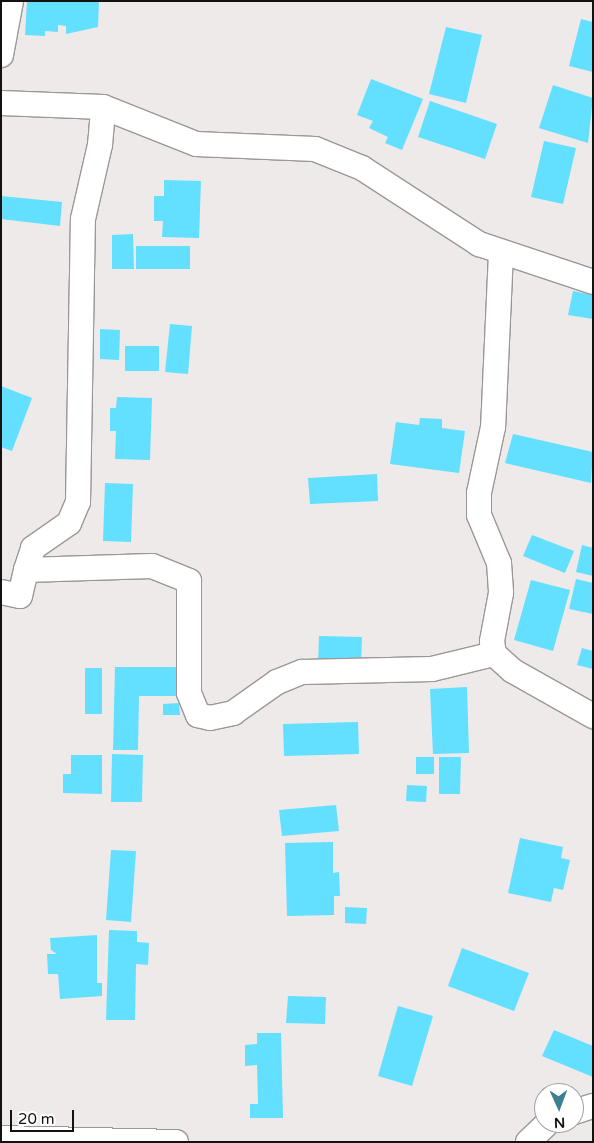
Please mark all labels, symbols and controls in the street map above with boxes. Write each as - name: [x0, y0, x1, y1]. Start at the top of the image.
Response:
- north arrow: [534, 1083, 584, 1133]
- scale bar: [12, 1100, 76, 1132]
- text: 20 m: [18, 1110, 55, 1128]
- text: N: [554, 1114, 565, 1131]

